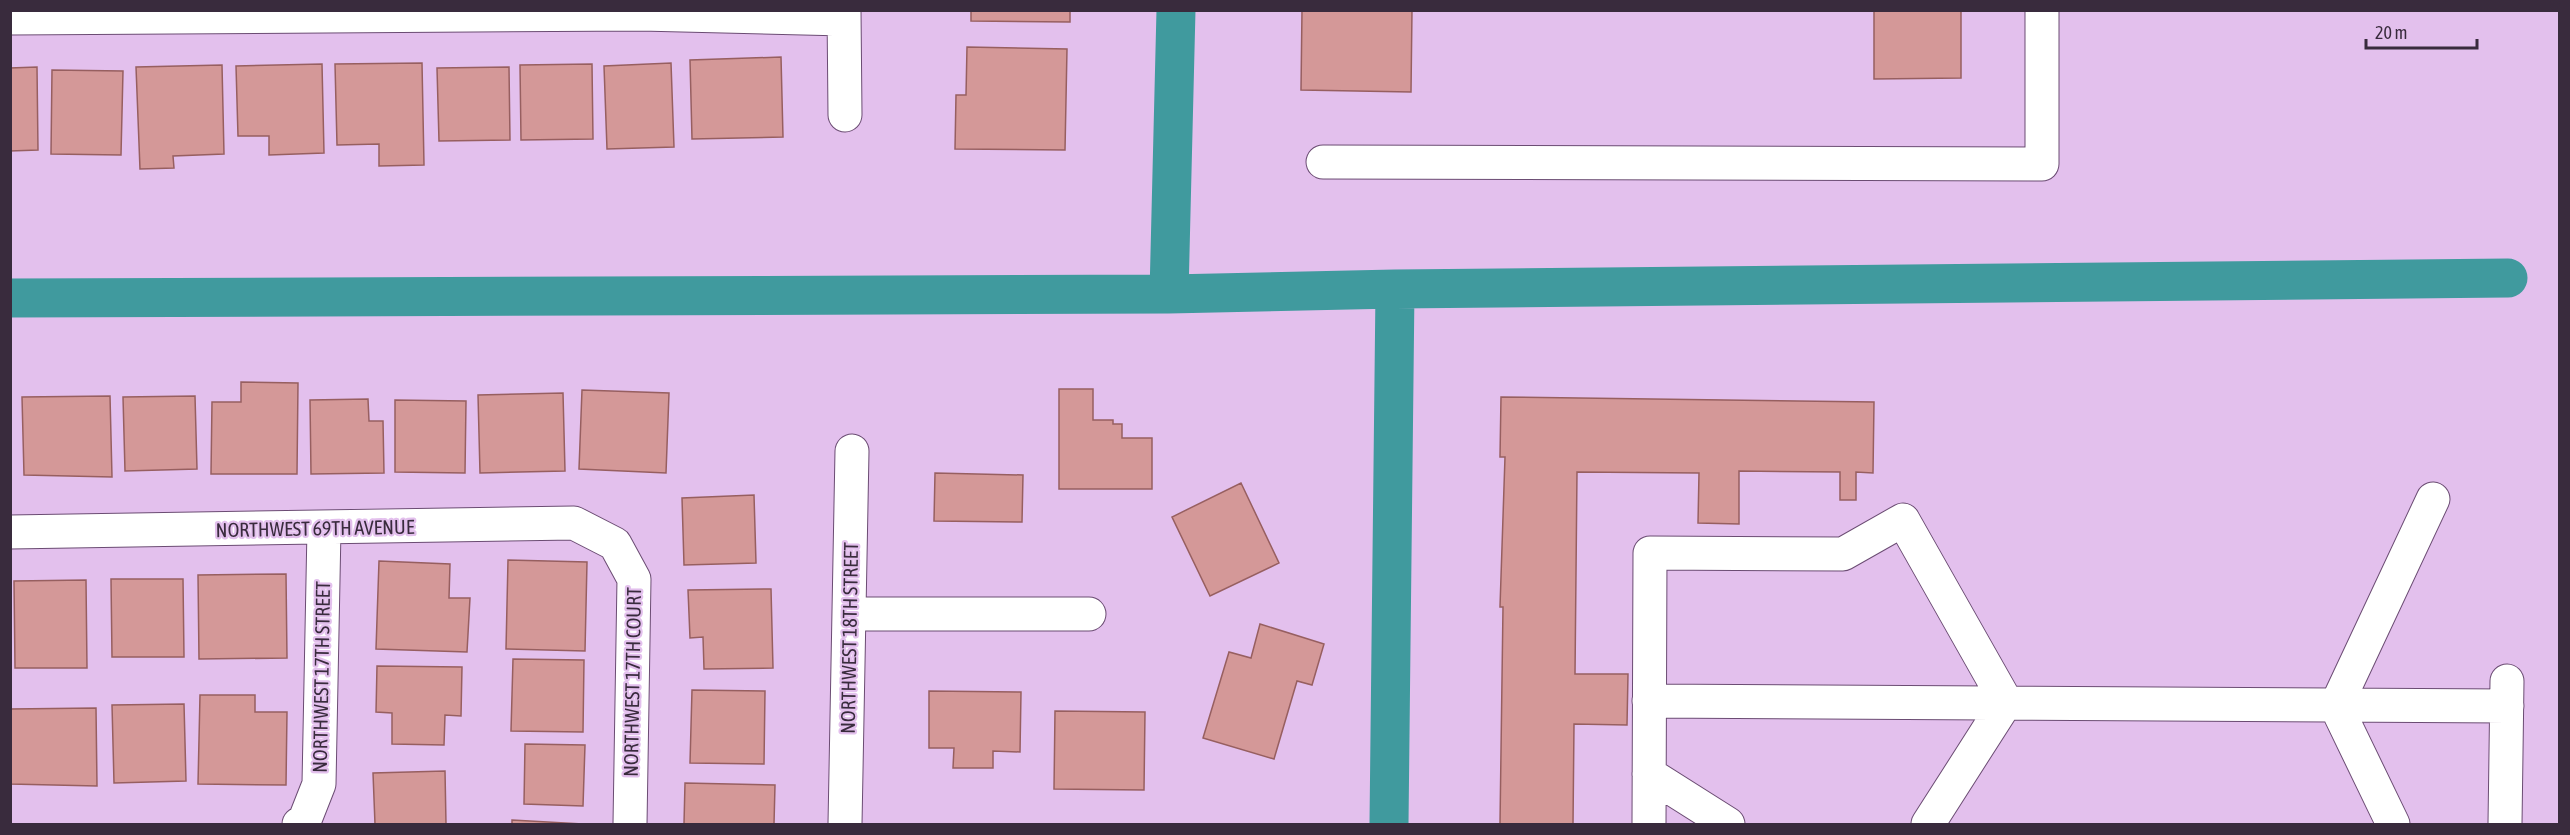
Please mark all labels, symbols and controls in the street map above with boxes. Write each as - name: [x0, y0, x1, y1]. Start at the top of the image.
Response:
- scale bar: [2366, 12, 2477, 50]
- text: 20 m: [2375, 22, 2407, 43]
- street label: NORTHWEST 69TH AVENUE: [216, 515, 415, 541]
- street label: NORTHWEST 18TH STREET: [836, 542, 862, 734]
- street label: NORTHWEST 17TH STREET: [308, 581, 334, 773]
- street label: NORTHWEST 17TH COURT: [619, 587, 645, 777]

